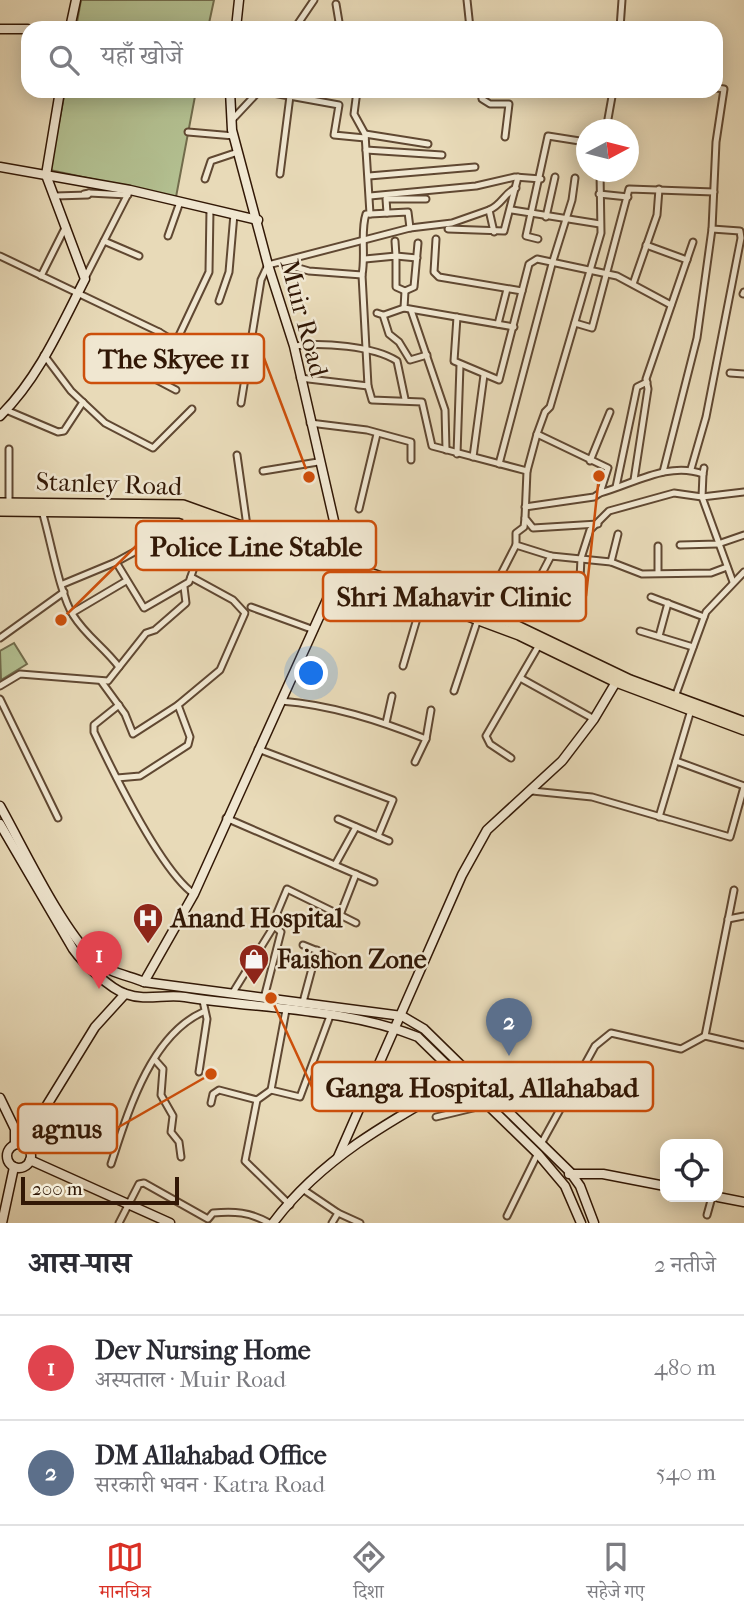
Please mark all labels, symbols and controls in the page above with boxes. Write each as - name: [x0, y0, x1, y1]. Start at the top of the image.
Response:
- search box: [21, 21, 723, 98]
- text: यहाँ खोजें: [101, 40, 183, 71]
- icon: search: [45, 41, 83, 79]
- north arrow: [576, 119, 639, 182]
- street label: Muir Road: [273, 256, 335, 381]
- callout: The Skyee 11: [84, 334, 264, 383]
- text: The Skyee 11: [97, 342, 250, 375]
- street label: Stanley Road: [35, 466, 184, 502]
- callout: Police Line Stable: [136, 521, 376, 570]
- text: Police Line Stable: [150, 530, 362, 563]
- callout: Shri Mahavir Clinic: [323, 572, 586, 621]
- text: Shri Mahavir Clinic: [337, 580, 571, 613]
- your location: [294, 656, 328, 690]
- hospital icon: Anand Hospital: [131, 901, 165, 945]
- place label: Anand Hospital: [169, 903, 344, 934]
- pin: 1: [76, 931, 122, 989]
- shop icon: Faishon Zone: [237, 942, 271, 986]
- place label: Faishon Zone: [276, 944, 427, 975]
- pin: 2: [486, 998, 532, 1056]
- callout: Ganga Hospital, Allahabad: [312, 1062, 653, 1111]
- text: Ganga Hospital, Allahabad: [325, 1071, 639, 1104]
- callout: agnus: [18, 1104, 117, 1153]
- text: agnus: [32, 1112, 102, 1145]
- map controls: [660, 1139, 723, 1202]
- button: locate: [660, 1139, 723, 1202]
- scale bar: [21, 1174, 178, 1206]
- text: 200 m: [32, 1178, 83, 1200]
- text: आस-पास: [28, 1246, 131, 1281]
- text: 2 नतीजे: [654, 1251, 716, 1278]
- text: Dev Nursing Home: [95, 1335, 311, 1366]
- text: 1: [47, 1354, 55, 1381]
- text: 480 m: [654, 1354, 716, 1381]
- text: अस्पताल · Muir Road: [95, 1366, 286, 1393]
- text: DM Allahabad Office: [95, 1440, 327, 1471]
- text: 2: [45, 1459, 57, 1486]
- text: 540 m: [656, 1459, 716, 1486]
- text: सरकारी भवन · Katra Road: [95, 1471, 325, 1498]
- tab: मानचित्र: [99, 1538, 151, 1610]
- tab: दिशा: [350, 1538, 388, 1610]
- tab: सहेजे गए: [586, 1538, 645, 1610]

